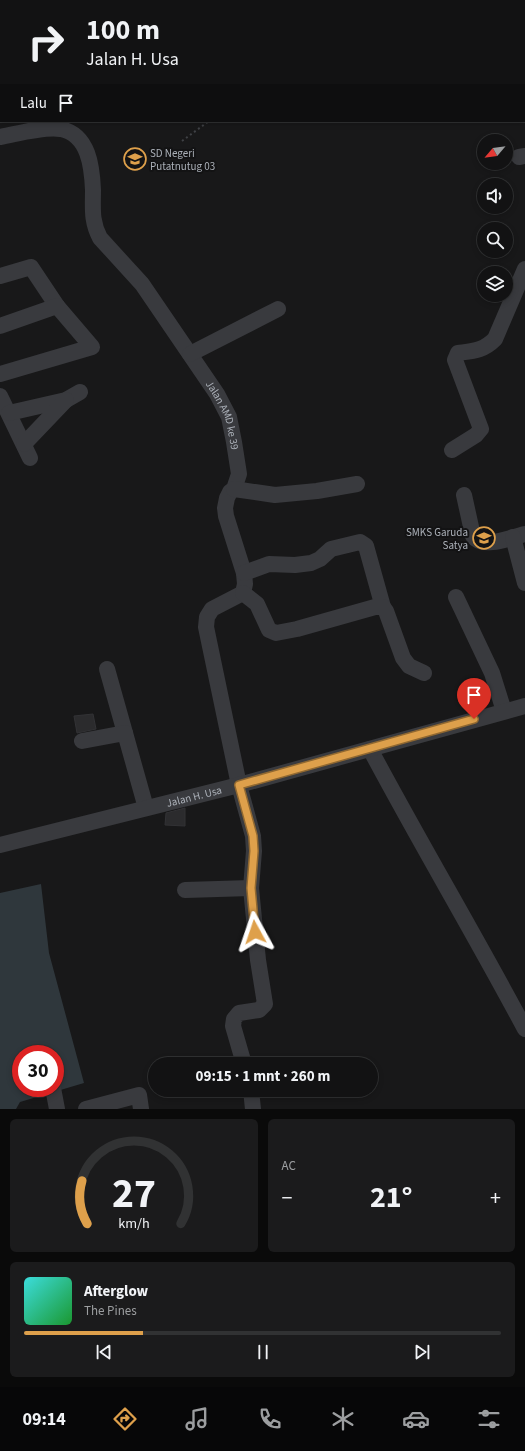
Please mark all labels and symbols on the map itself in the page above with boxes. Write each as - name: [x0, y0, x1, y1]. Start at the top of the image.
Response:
- north arrow: [477, 134, 513, 170]
- school or university icon: SD Negeri Putatnutug 03: [122, 146, 148, 172]
- place label: SD Negeri Putatnutug 03: [150, 146, 215, 174]
- street label: Jalan AMD ke 39: [202, 377, 243, 451]
- place label: SMKS Garuda Satya: [406, 525, 468, 553]
- school or university icon: SMKS Garuda Satya: [471, 525, 497, 551]
- pin: [457, 678, 491, 719]
- street label: Jalan H. Usa: [165, 782, 223, 810]
- position arrow: [234, 911, 276, 953]
- speed limit sign: 30: [12, 1045, 64, 1097]

